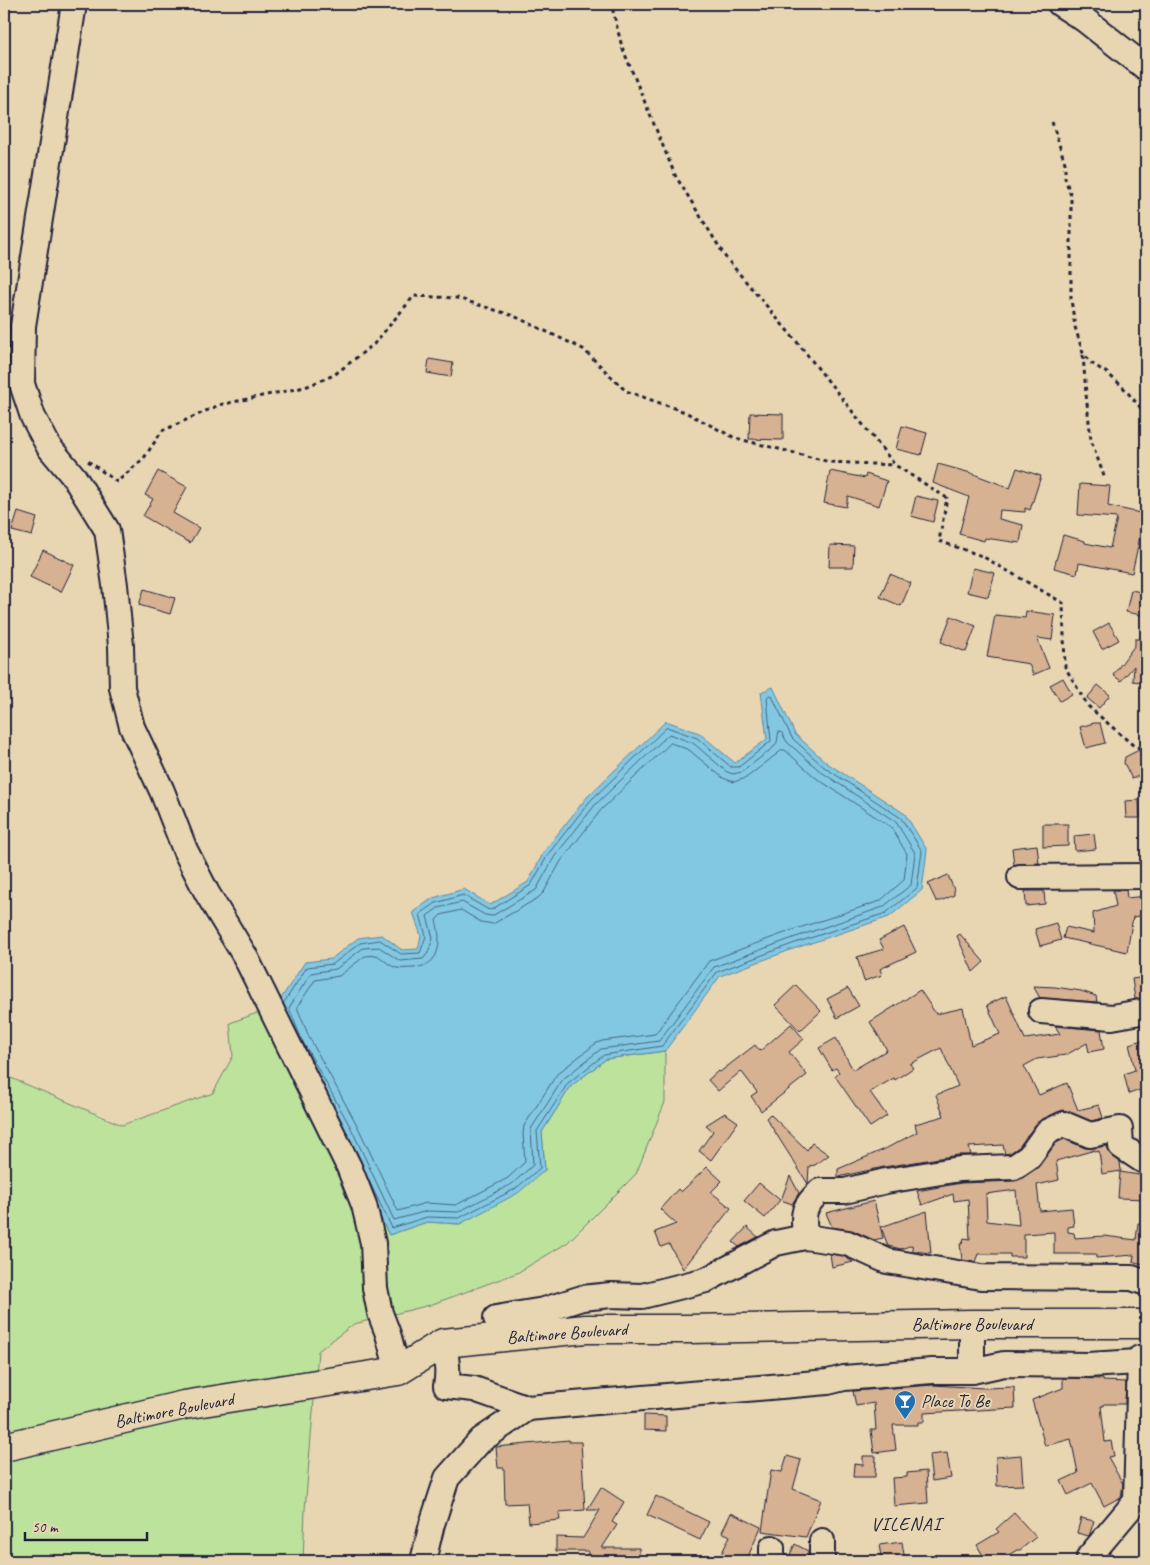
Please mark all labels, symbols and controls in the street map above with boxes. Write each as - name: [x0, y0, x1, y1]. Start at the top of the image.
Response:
- street label: Baltimore Boulevard: [912, 1313, 1035, 1335]
- street label: Baltimore Boulevard: [506, 1318, 631, 1348]
- street label: Baltimore Boulevard: [113, 1387, 238, 1432]
- bar icon: Place To Be: [893, 1389, 917, 1420]
- place label: Place To Be: [921, 1390, 991, 1412]
- scale bar: [25, 1510, 148, 1542]
- district label: VILENAI: [871, 1512, 945, 1536]
- text: 50 m: [32, 1518, 59, 1537]

